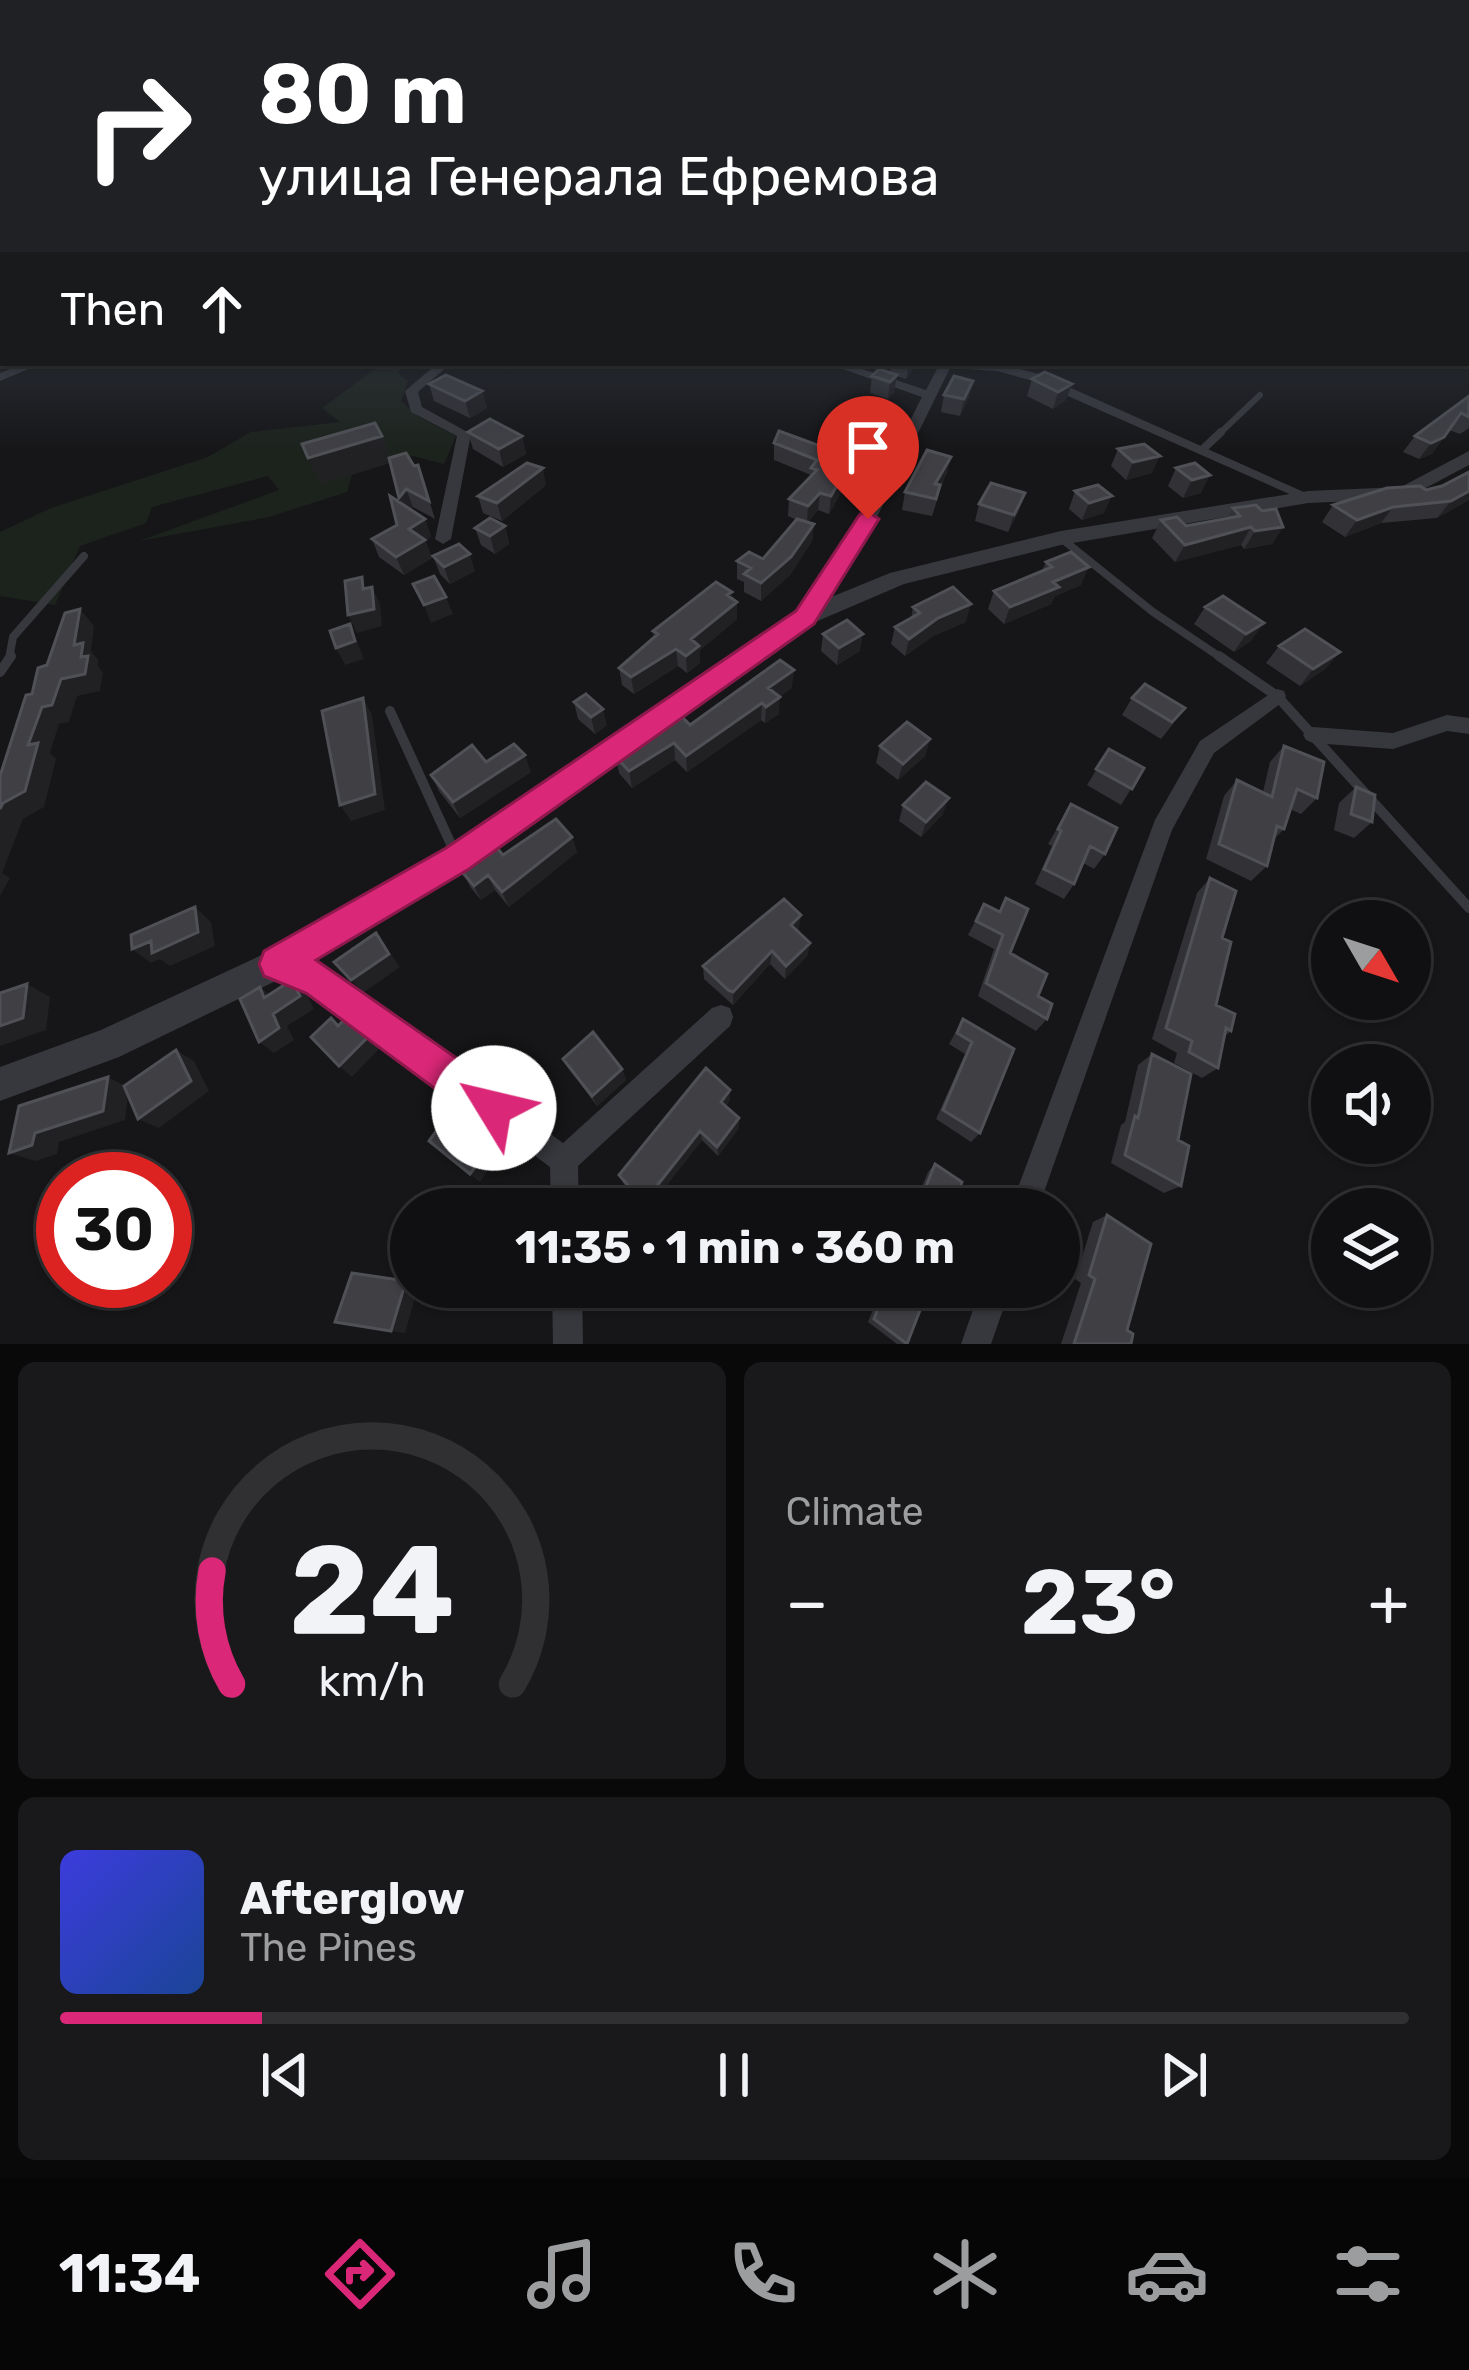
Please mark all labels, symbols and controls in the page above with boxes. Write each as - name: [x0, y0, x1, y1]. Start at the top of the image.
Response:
- text: 80 m: [258, 44, 467, 144]
- icon: right: [60, 48, 216, 204]
- text: улица Генерала Ефремова: [258, 145, 940, 209]
- icon: ahead: [189, 276, 255, 342]
- text: Then: [60, 283, 165, 336]
- pin: [817, 396, 919, 519]
- icon: arrive: [835, 414, 901, 480]
- north arrow: [1311, 900, 1431, 1020]
- map controls: [1311, 900, 1431, 1308]
- button: sound: [1311, 1044, 1431, 1164]
- position arrow: [431, 1045, 557, 1171]
- speed limit sign: 30: [36, 1152, 192, 1308]
- button: layers: [1311, 1188, 1431, 1308]
- text: 11:35 · 1 min · 360 m: [515, 1221, 955, 1274]
- text: Climate: [786, 1489, 924, 1535]
- text: 24: [289, 1516, 455, 1664]
- text: 23°: [1021, 1549, 1176, 1656]
- text: −: [786, 1563, 828, 1642]
- text: +: [1368, 1563, 1409, 1642]
- text: km/h: [318, 1655, 425, 1706]
- text: Afterglow: [240, 1872, 465, 1925]
- text: The Pines: [240, 1925, 417, 1971]
- icon: previous: [252, 2042, 318, 2108]
- icon: pause: [701, 2042, 767, 2108]
- icon: next: [1151, 2042, 1217, 2108]
- icon: directions: [318, 2232, 402, 2316]
- icon: music: [520, 2232, 604, 2316]
- icon: phone: [721, 2232, 805, 2316]
- icon: climate: [923, 2232, 1007, 2316]
- icon: car: [1125, 2232, 1209, 2316]
- icon: filters: [1326, 2232, 1410, 2316]
- text: 11:34: [59, 2242, 201, 2306]

